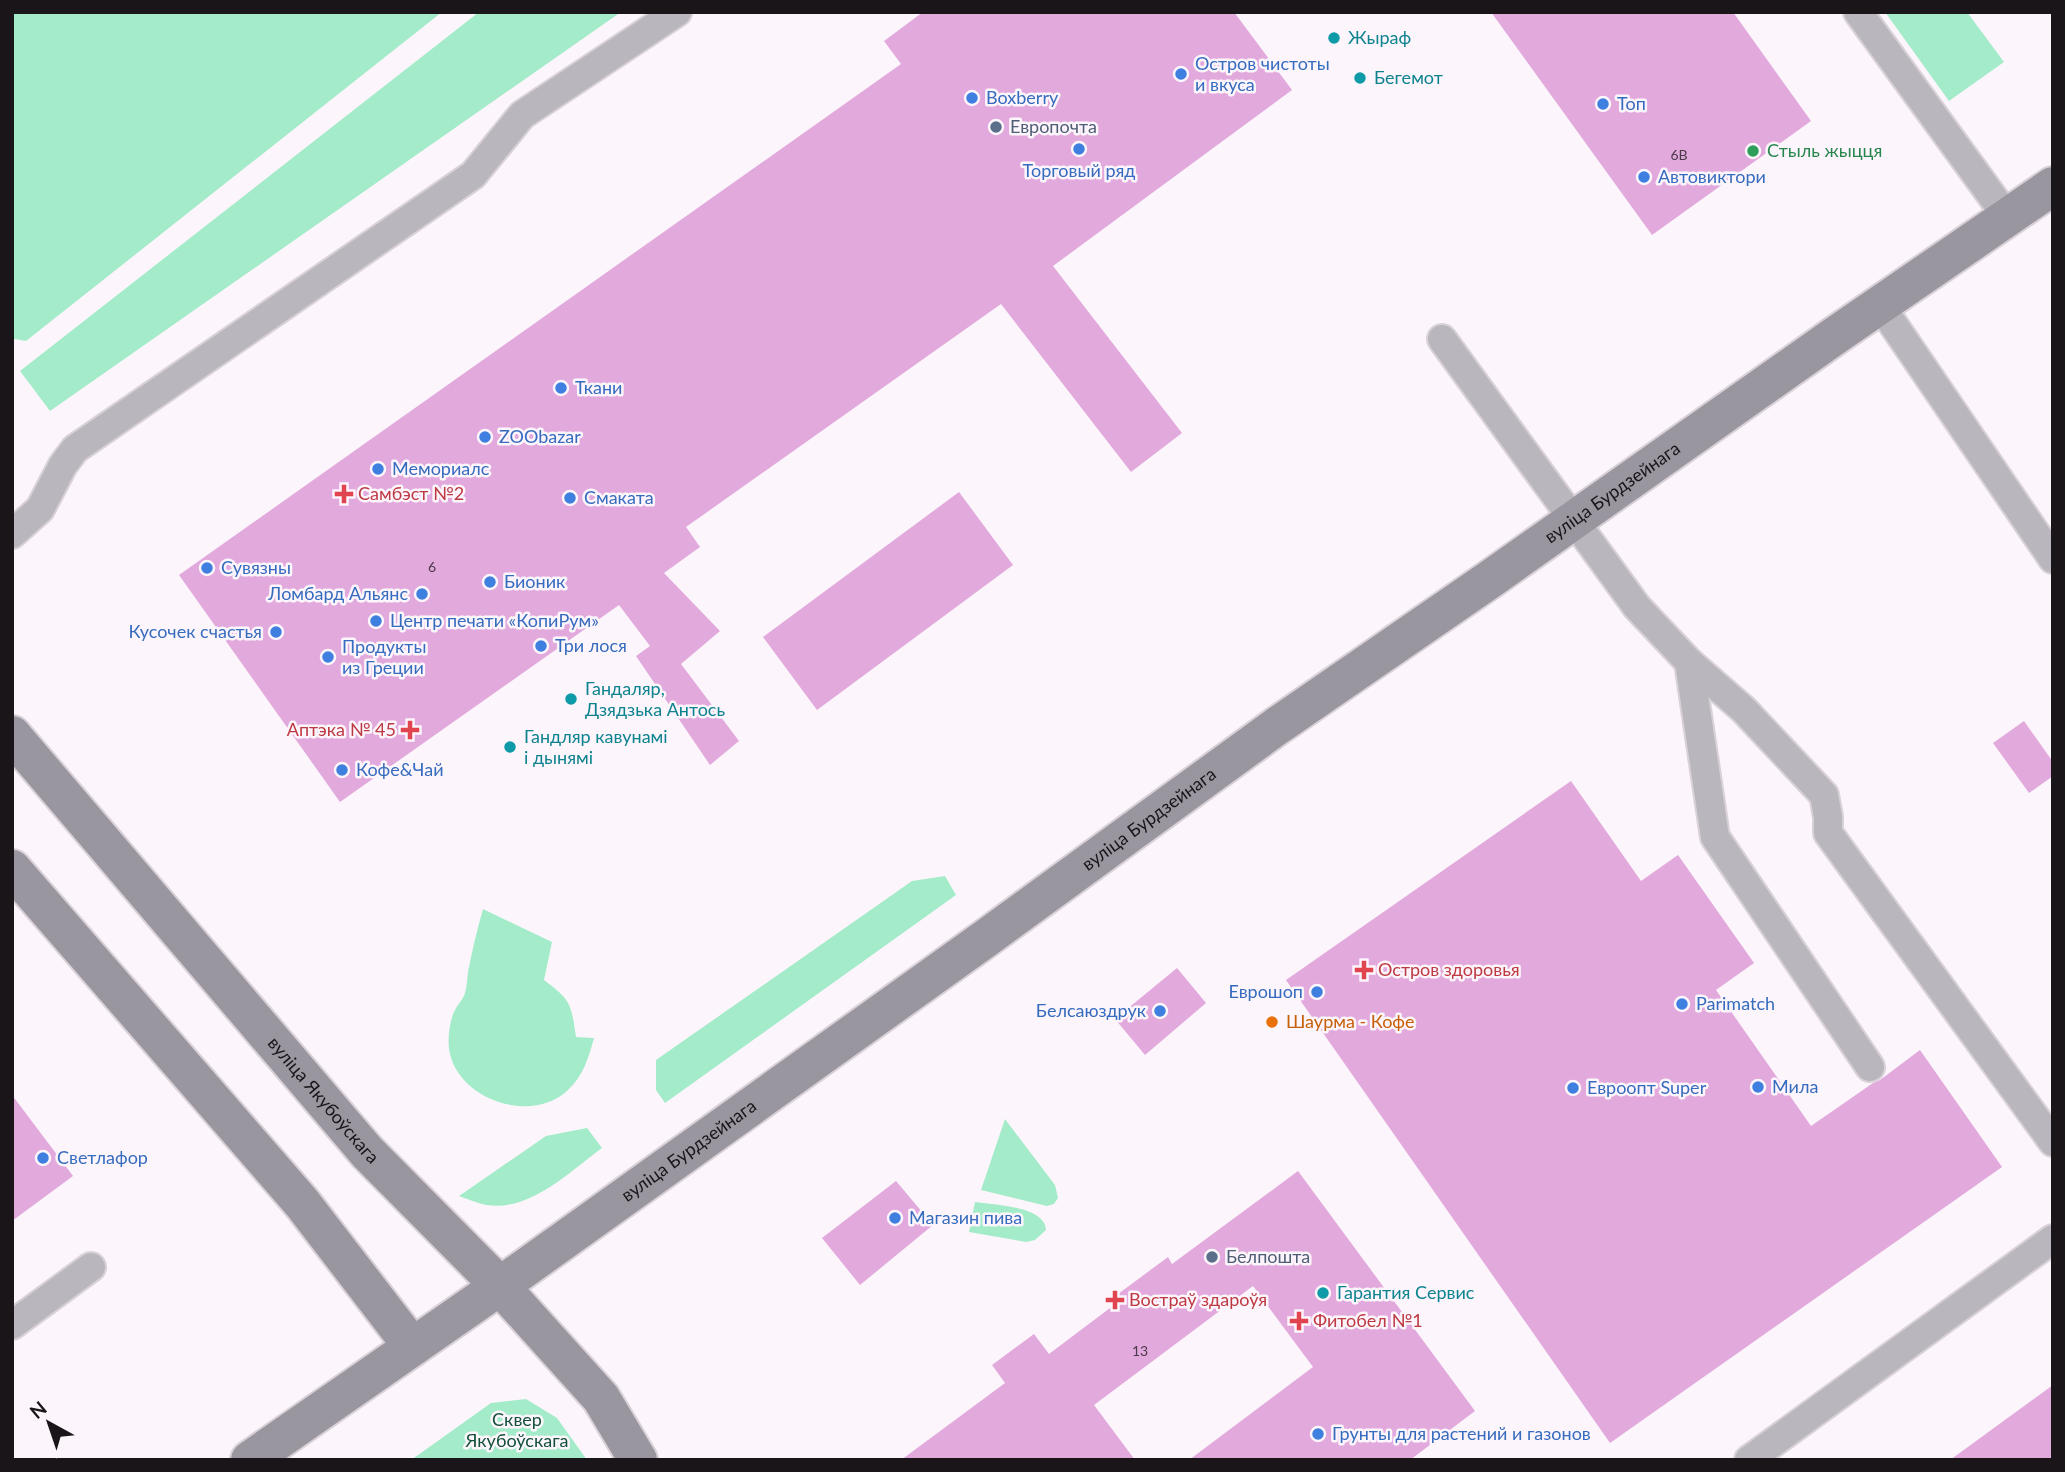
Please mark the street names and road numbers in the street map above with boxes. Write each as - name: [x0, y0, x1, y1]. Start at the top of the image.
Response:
- street label: вуліца Бурдзейнага: [1540, 437, 1684, 547]
- street label: вуліца Бурдзейнага: [1077, 762, 1220, 875]
- street label: вуліца Якубоўскага: [264, 1032, 384, 1168]
- street label: вуліца Бурдзейнага: [617, 1094, 760, 1206]

